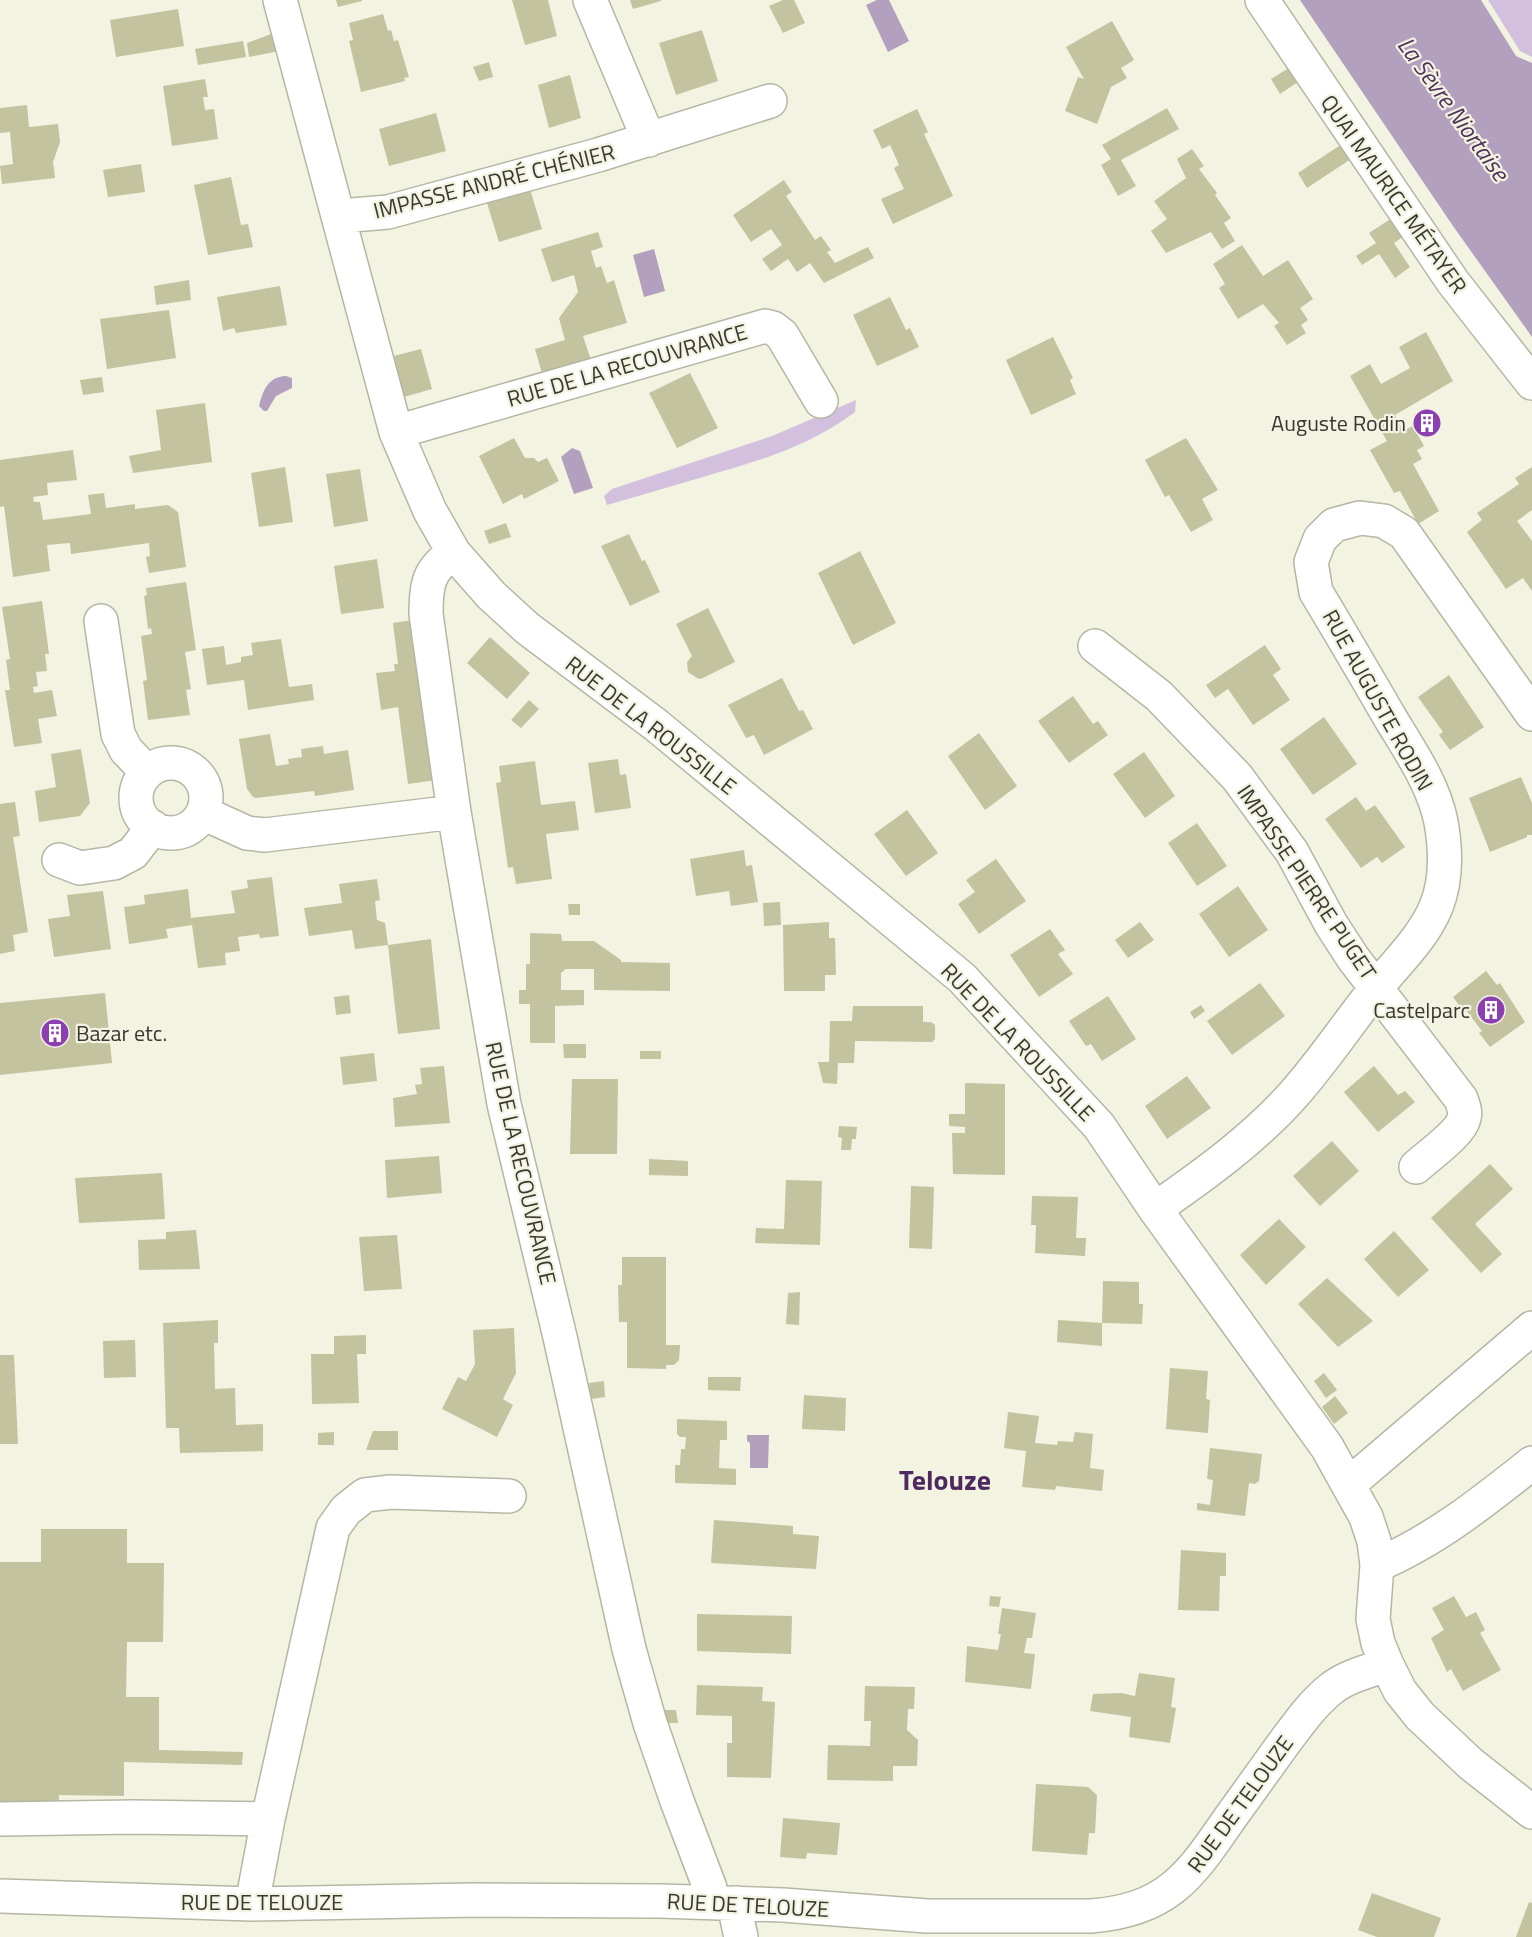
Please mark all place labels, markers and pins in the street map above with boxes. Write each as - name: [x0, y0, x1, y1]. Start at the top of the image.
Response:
- place label: Auguste Rodin: [1271, 406, 1406, 440]
- building icon: Auguste Rodin: [1411, 407, 1443, 439]
- place label: Castelparc: [1373, 993, 1470, 1027]
- building icon: Castelparc: [1475, 994, 1507, 1026]
- place label: Bazar etc.: [76, 1016, 167, 1050]
- building icon: Bazar etc.: [39, 1017, 71, 1049]

